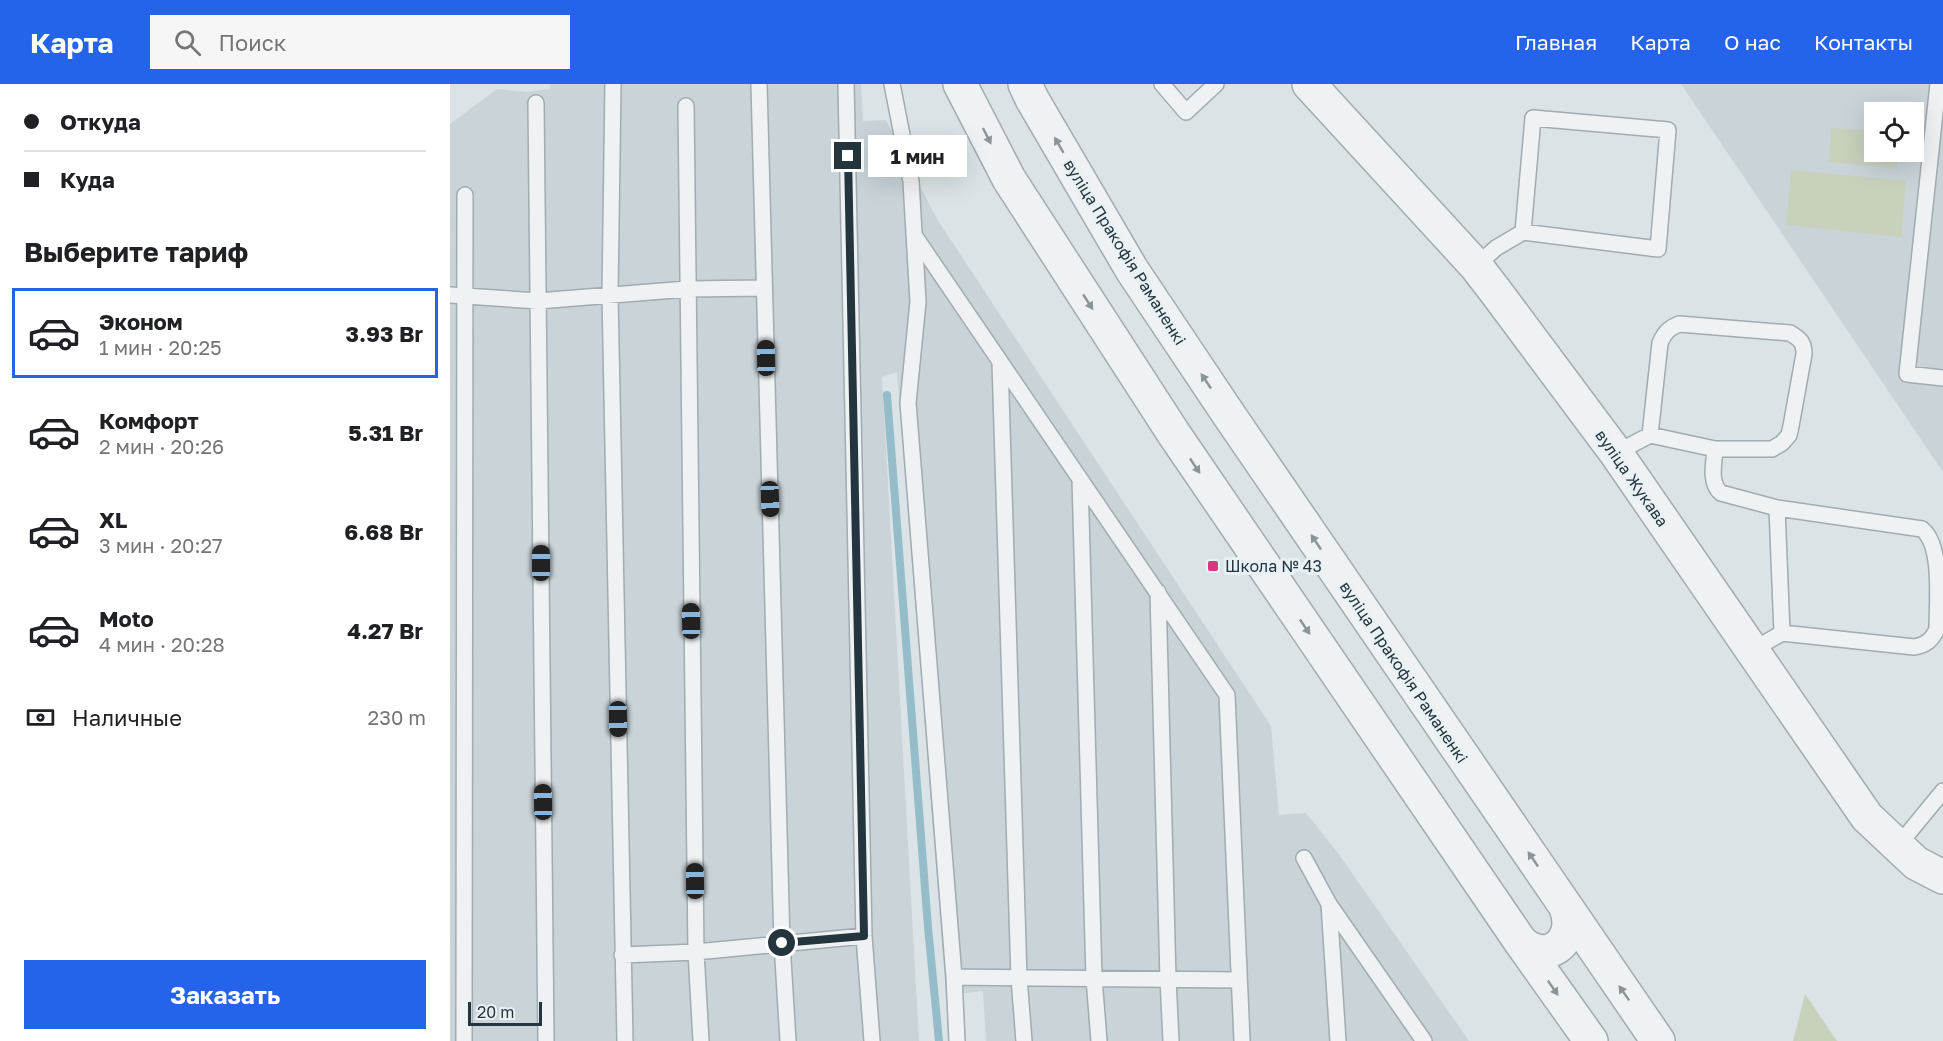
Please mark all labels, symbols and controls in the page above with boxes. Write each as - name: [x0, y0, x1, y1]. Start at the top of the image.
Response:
- search box: [150, 15, 570, 69]
- text: Карта: [30, 26, 114, 59]
- icon: search: [171, 26, 204, 59]
- text: Поиск: [219, 29, 286, 56]
- text: Главная: [1515, 29, 1597, 55]
- text: Карта: [1630, 29, 1691, 55]
- text: О нас: [1724, 29, 1781, 55]
- text: Контакты: [1814, 29, 1913, 55]
- map controls: [1864, 102, 1924, 162]
- button: locate: [1864, 102, 1924, 162]
- text: Откуда: [60, 108, 141, 135]
- one-way arrow: [981, 127, 991, 145]
- callout: 1 мин: [869, 135, 968, 177]
- one-way arrow: [1053, 137, 1064, 153]
- route end: [834, 142, 861, 169]
- text: 1 мин: [890, 144, 945, 168]
- street label: вуліца Пракофія Раманенкі: [1060, 155, 1190, 349]
- text: Куда: [60, 166, 115, 193]
- text: Выберите тариф: [24, 236, 248, 268]
- one-way arrow: [1083, 294, 1094, 311]
- icon: car: [27, 306, 81, 360]
- text: Эконом: [99, 308, 183, 335]
- text: 3.93 Br: [346, 320, 423, 347]
- text: 1 мин · 20:25: [99, 335, 222, 359]
- car: [757, 340, 775, 376]
- one-way arrow: [1200, 374, 1212, 390]
- icon: car: [27, 405, 81, 459]
- text: Комфорт: [99, 407, 199, 434]
- text: 5.31 Br: [348, 419, 423, 446]
- street label: вуліца Жукава: [1591, 426, 1673, 530]
- text: 2 мин · 20:26: [99, 434, 224, 458]
- one-way arrow: [1189, 457, 1201, 473]
- car: [760, 481, 780, 517]
- icon: car: [27, 504, 81, 558]
- text: XL: [99, 506, 127, 533]
- text: 6.68 Br: [344, 518, 423, 545]
- text: 3 мин · 20:27: [99, 533, 223, 557]
- one-way arrow: [1310, 535, 1322, 551]
- car: [532, 545, 550, 581]
- place label: Школа № 43: [1225, 556, 1322, 576]
- marker: Школа № 43: [1206, 559, 1220, 573]
- street label: вуліца Пракофія Раманенкі: [1336, 577, 1472, 767]
- icon: car: [27, 603, 81, 657]
- car: [682, 603, 700, 639]
- text: Moto: [99, 605, 154, 632]
- text: 4.27 Br: [347, 617, 423, 644]
- one-way arrow: [1299, 618, 1311, 634]
- text: 4 мин · 20:28: [99, 632, 225, 656]
- icon: cash: [24, 701, 57, 734]
- car: [609, 701, 627, 737]
- text: Наличные: [72, 704, 182, 731]
- text: 230 m: [368, 705, 426, 729]
- car: [534, 784, 552, 820]
- one-way arrow: [1527, 852, 1539, 868]
- car: [686, 863, 704, 899]
- route start: [768, 929, 795, 956]
- button: Заказать: [24, 960, 426, 1029]
- one-way arrow: [1547, 981, 1559, 996]
- one-way arrow: [1618, 985, 1630, 1001]
- scale bar: [468, 999, 542, 1026]
- text: 20 m: [477, 1002, 514, 1022]

